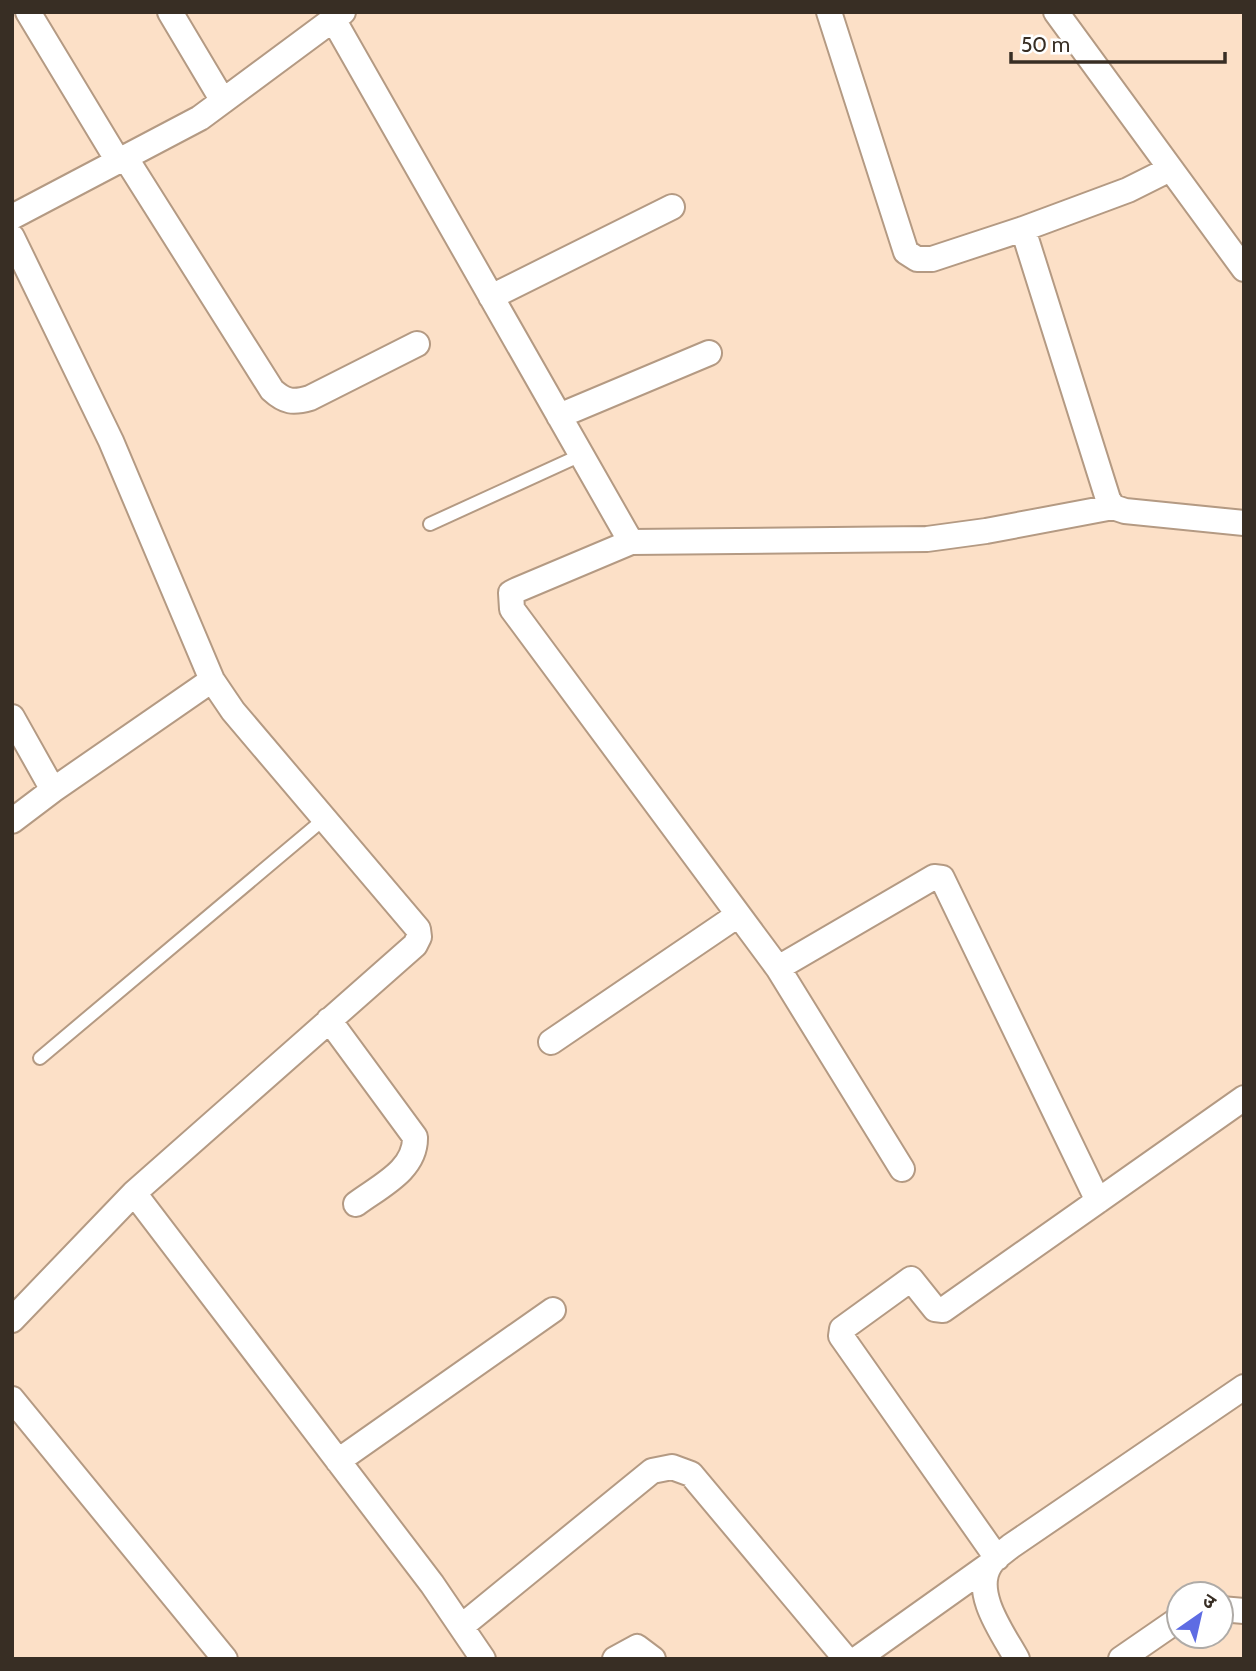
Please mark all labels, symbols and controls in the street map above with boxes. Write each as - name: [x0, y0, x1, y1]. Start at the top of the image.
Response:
- scale bar: [1011, 21, 1224, 65]
- text: 50 m: [1021, 32, 1070, 57]
- north arrow: [1165, 1580, 1235, 1650]
- text: उ: [1198, 1589, 1221, 1614]

